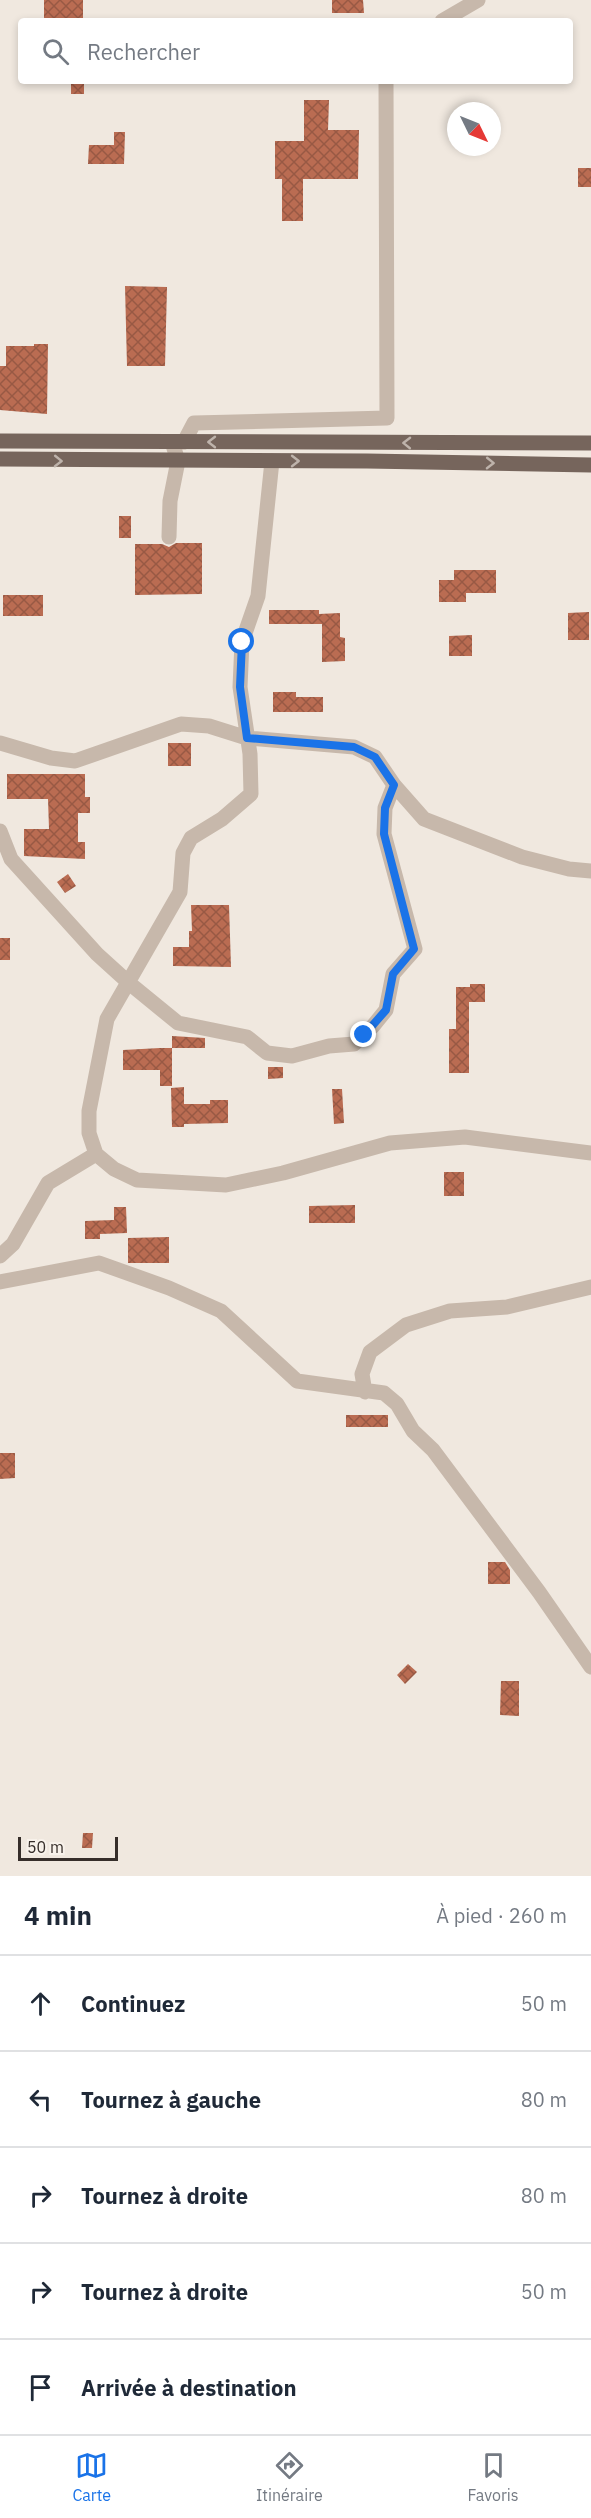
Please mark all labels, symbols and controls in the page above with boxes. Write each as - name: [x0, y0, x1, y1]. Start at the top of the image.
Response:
- search box: [18, 18, 573, 84]
- icon: search: [39, 35, 72, 68]
- text: Rechercher: [87, 37, 200, 66]
- north arrow: [447, 102, 501, 156]
- one-way arrow: [207, 436, 216, 448]
- one-way arrow: [402, 437, 411, 449]
- one-way arrow: [54, 454, 63, 467]
- one-way arrow: [291, 455, 300, 467]
- one-way arrow: [486, 457, 495, 469]
- route start: [228, 628, 254, 654]
- route end: [350, 1021, 376, 1047]
- scale bar: [18, 1834, 118, 1862]
- text: 50 m: [27, 1837, 64, 1857]
- text: 4 min: [24, 1898, 92, 1932]
- text: À pied · 260 m: [436, 1902, 567, 1929]
- icon: ahead: [24, 1987, 57, 2020]
- text: Continuez: [81, 1989, 185, 2018]
- text: 50 m: [521, 1990, 567, 2017]
- icon: left: [24, 2083, 57, 2116]
- text: Tournez à gauche: [81, 2085, 261, 2114]
- text: 80 m: [521, 2086, 567, 2113]
- icon: right: [24, 2179, 57, 2212]
- text: Tournez à droite: [81, 2181, 248, 2210]
- text: 80 m: [521, 2182, 567, 2209]
- icon: right: [24, 2275, 57, 2308]
- text: Tournez à droite: [81, 2277, 248, 2306]
- text: 50 m: [521, 2278, 567, 2305]
- icon: arrive: [24, 2371, 57, 2404]
- text: Arrivée à destination: [81, 2373, 297, 2402]
- tab: Carte: [72, 2449, 111, 2505]
- tab: Itinéraire: [256, 2449, 323, 2505]
- tab: Favoris: [468, 2449, 519, 2505]

